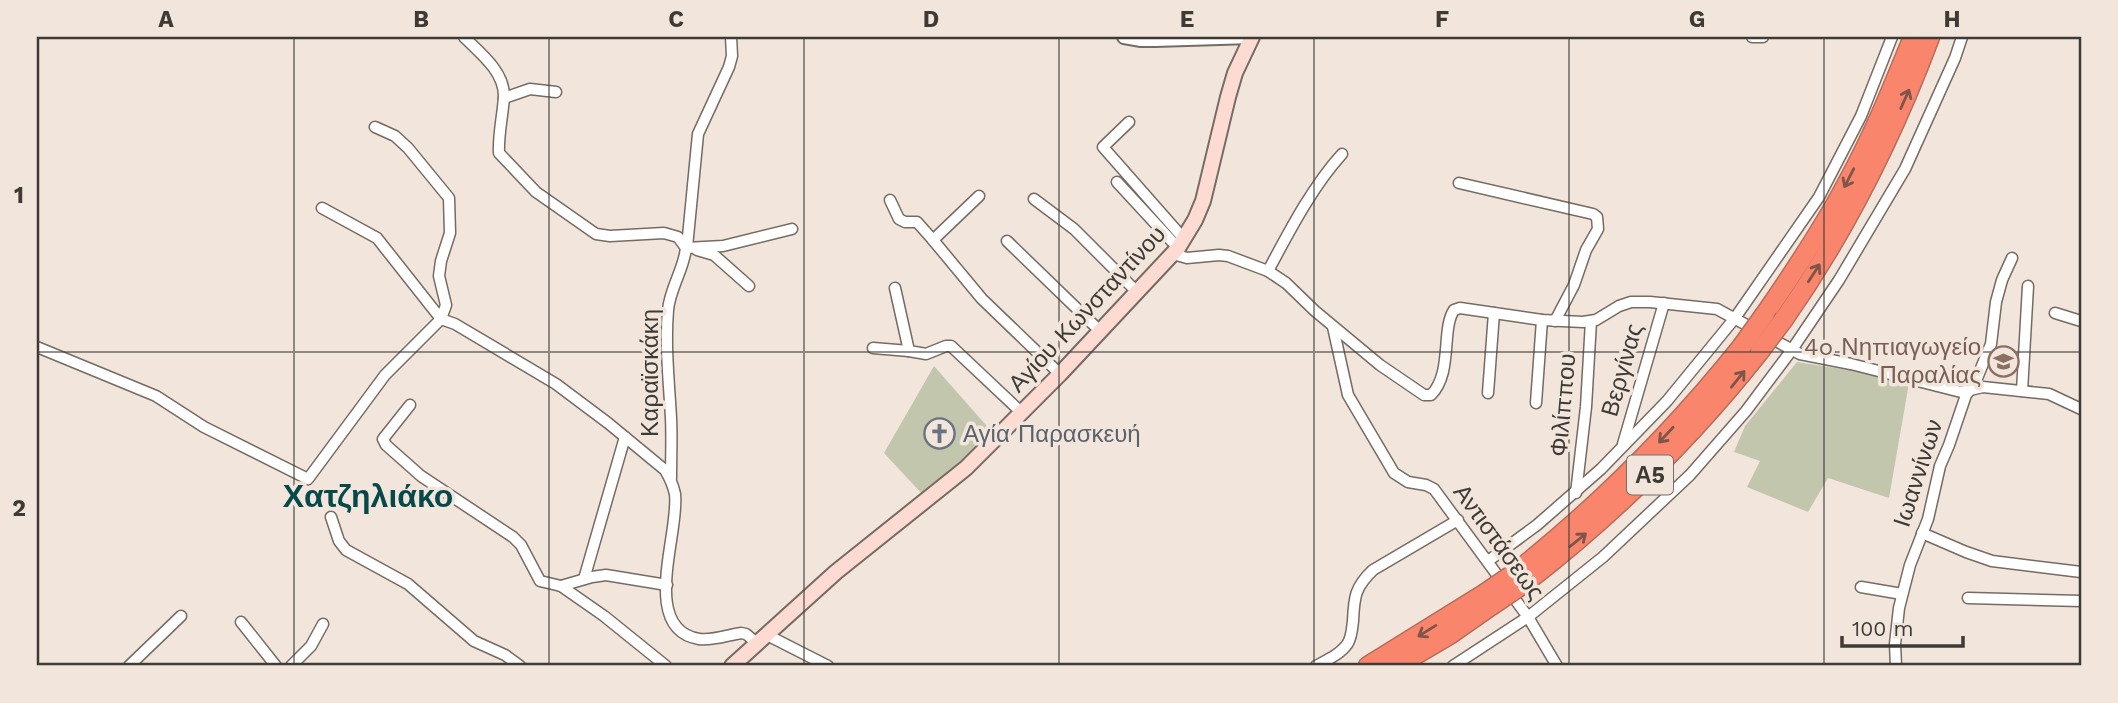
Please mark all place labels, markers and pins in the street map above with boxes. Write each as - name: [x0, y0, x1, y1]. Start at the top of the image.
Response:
- place label: 4o Νηπιαγωγείο Παραλίας: [1804, 333, 1981, 389]
- school or university icon: 4o Νηπιαγωγείο Παραλίας: [1987, 344, 2021, 378]
- church icon: Αγία Παρασκευή: [923, 417, 957, 451]
- place label: Αγία Παρασκευή: [963, 420, 1141, 448]

